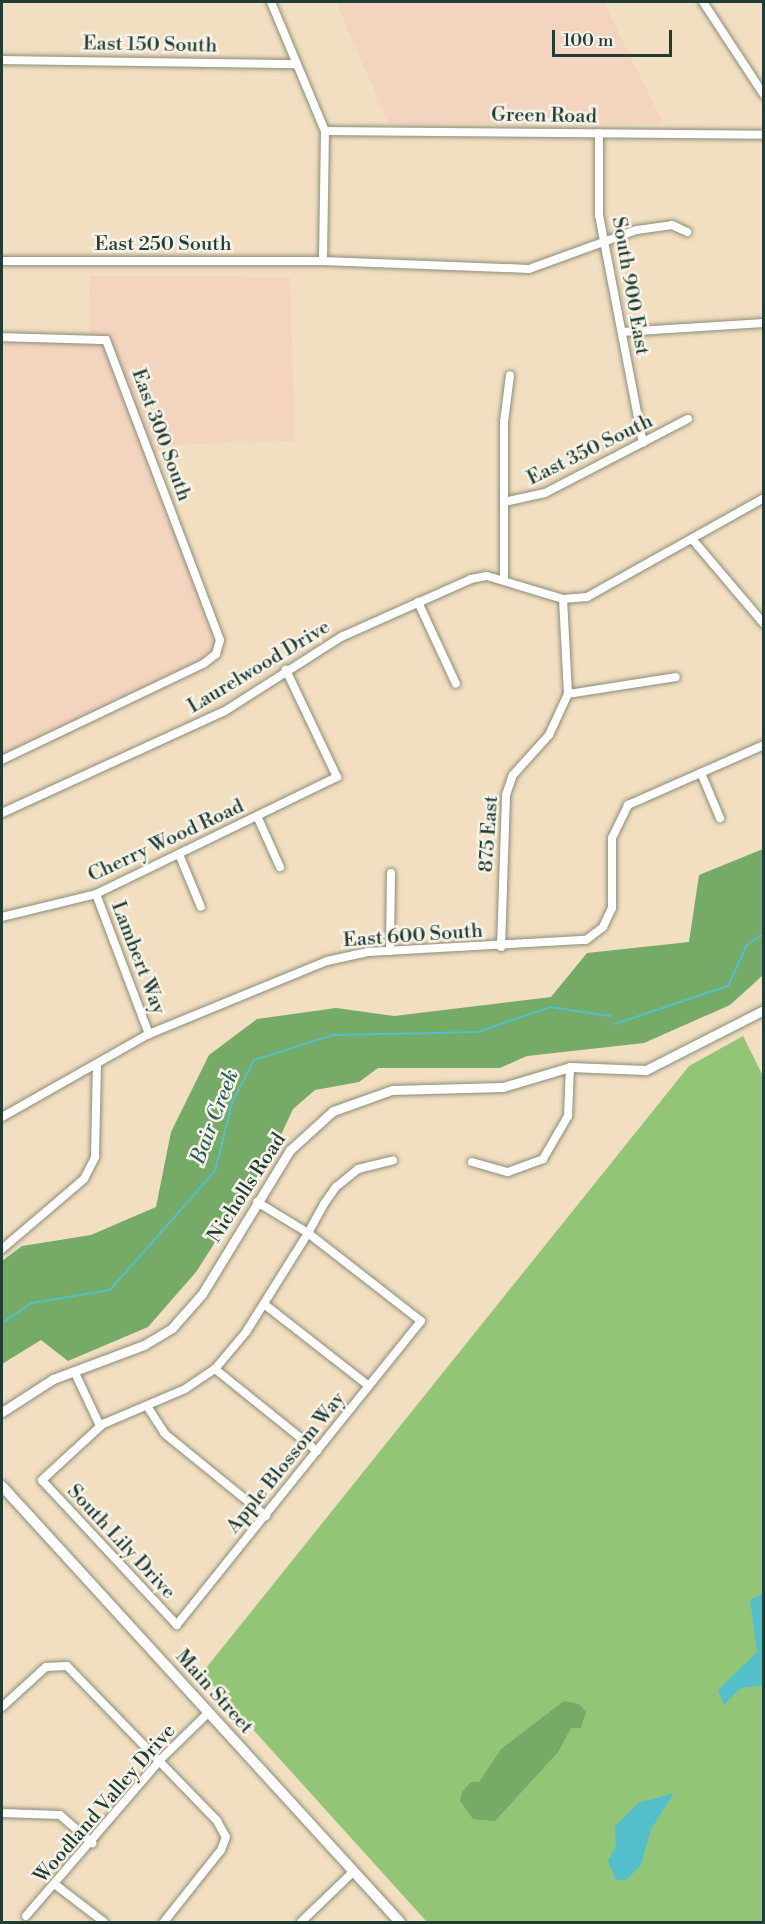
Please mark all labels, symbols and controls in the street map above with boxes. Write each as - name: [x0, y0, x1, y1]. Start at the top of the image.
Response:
- scale bar: [555, 18, 675, 56]
- text: 100 m: [563, 29, 614, 52]
- street label: East 150 South: [83, 32, 217, 58]
- street label: Green Road: [491, 103, 597, 129]
- street label: South 900 East: [606, 215, 654, 357]
- street label: East 250 South: [94, 232, 232, 256]
- street label: East 300 South: [126, 366, 196, 504]
- street label: East 350 South: [523, 409, 657, 491]
- street label: Laurelwood Drive: [184, 615, 334, 719]
- street label: Cherry Wood Road: [84, 794, 248, 888]
- street label: 875 East: [474, 795, 504, 873]
- street label: Lambert Way: [105, 898, 171, 1018]
- street label: East 600 South: [342, 919, 484, 953]
- water label: Bair Creek: [185, 1066, 245, 1168]
- street label: Nicholls Road: [203, 1129, 291, 1247]
- street label: Apple Blossom Way: [222, 1387, 350, 1539]
- street label: South Lily Drive: [62, 1480, 180, 1604]
- street label: Main Street: [170, 1645, 258, 1739]
- street label: Woodland Valley Drive: [29, 1719, 181, 1889]

